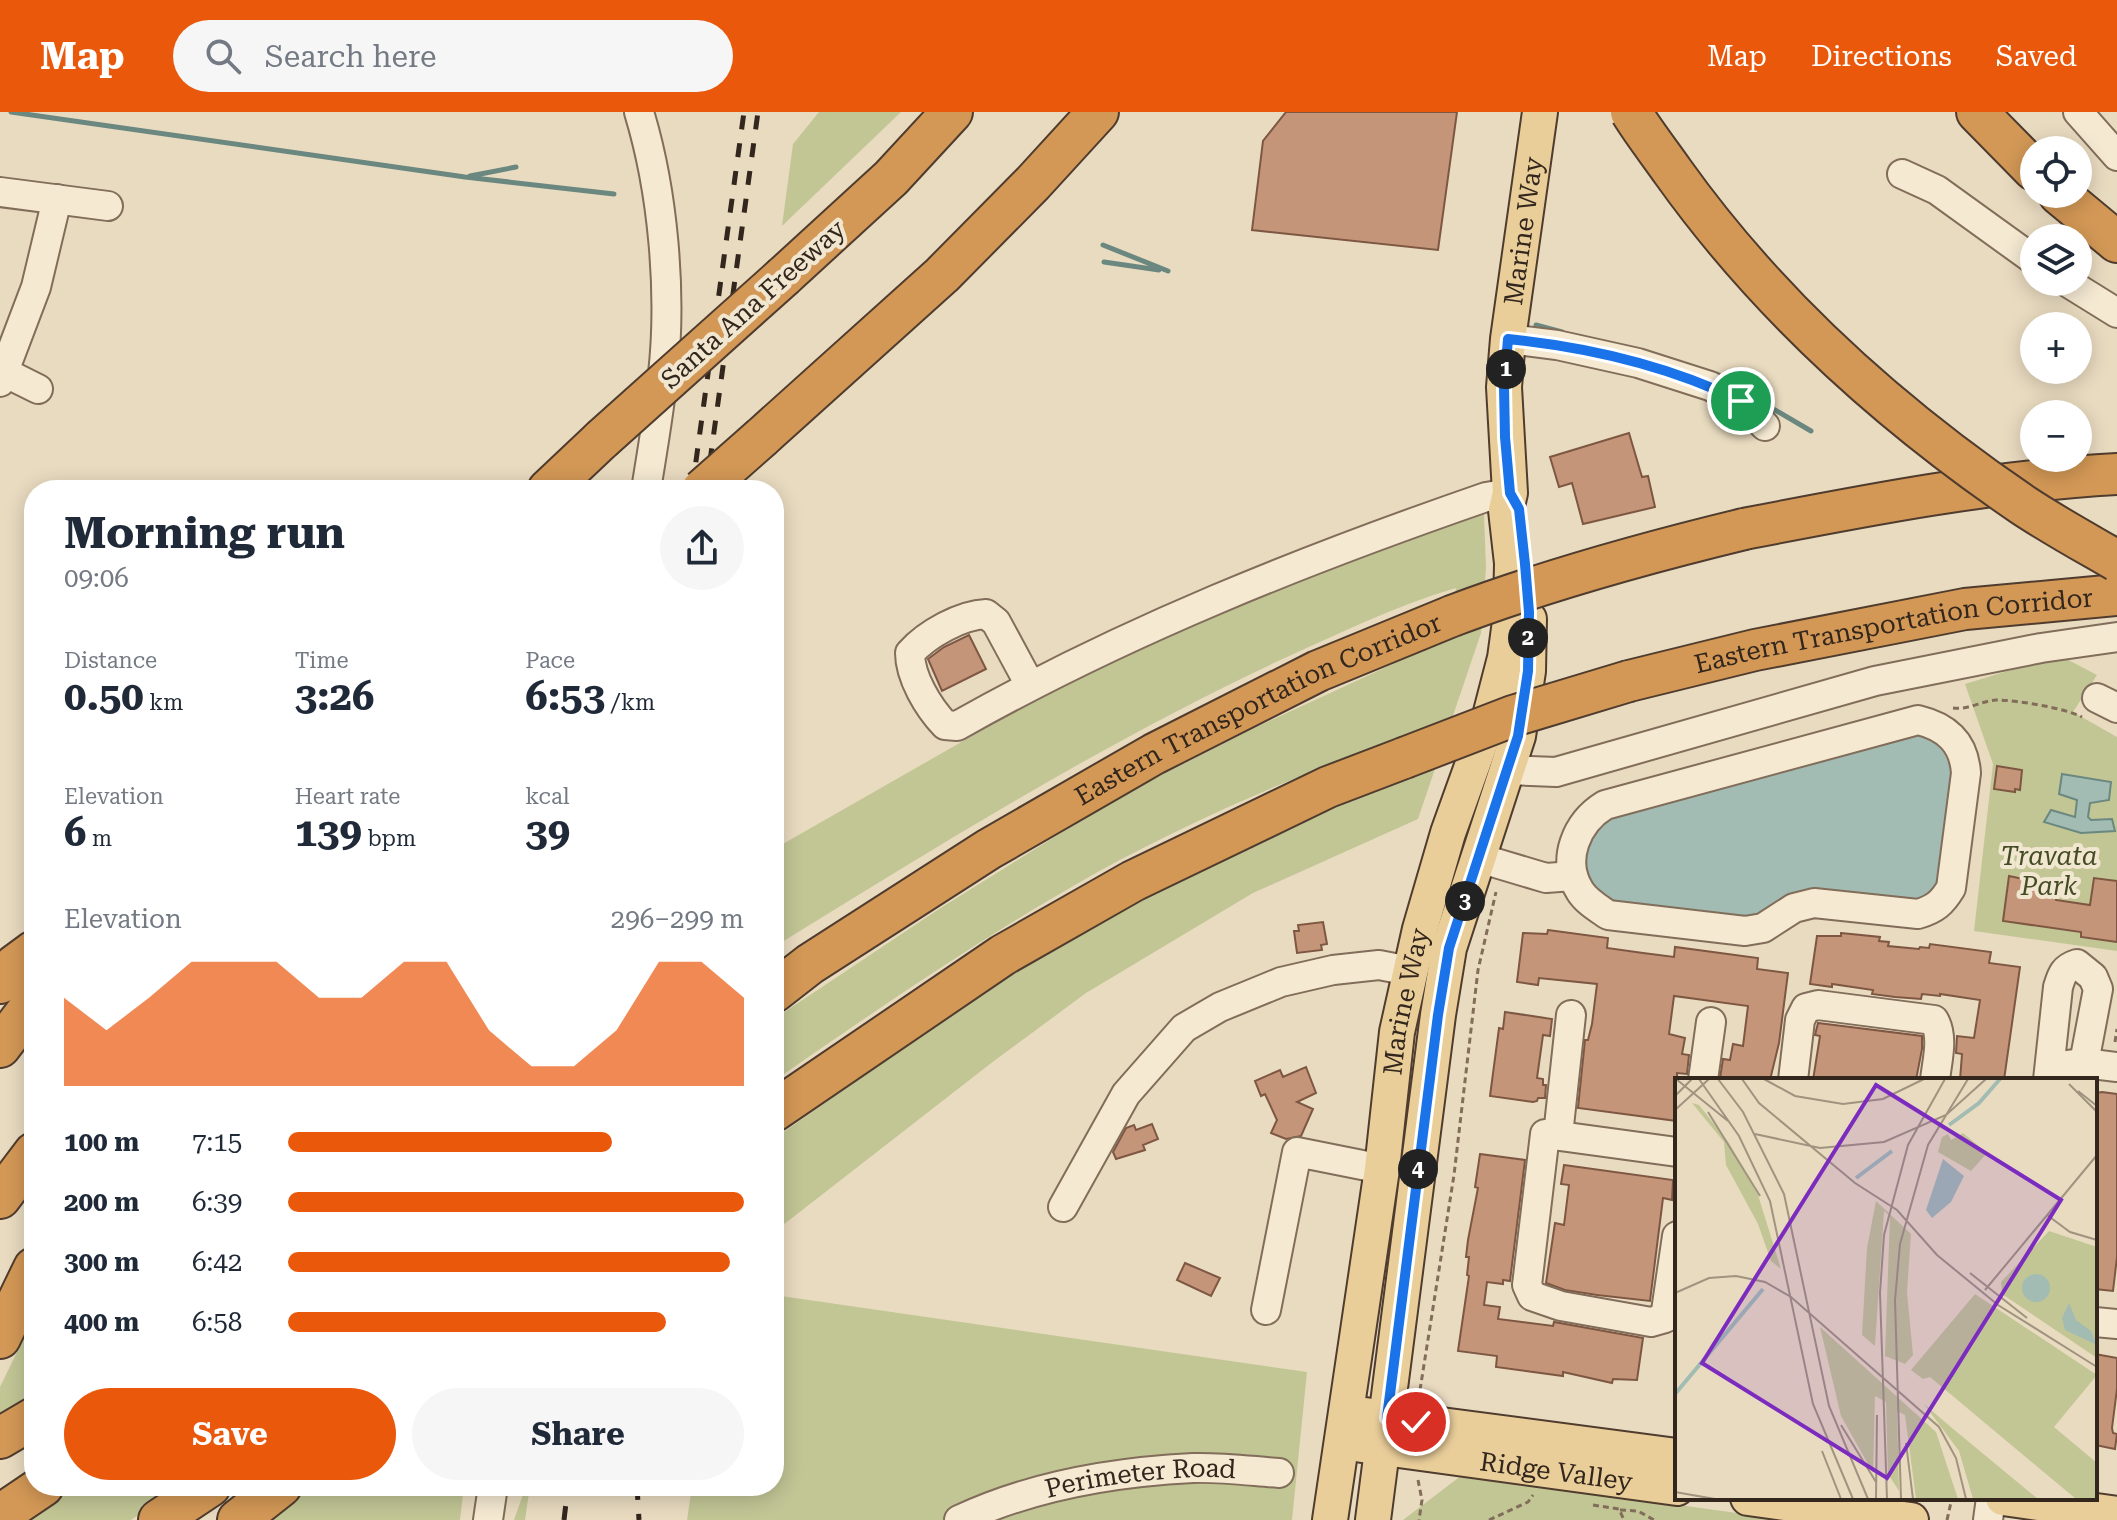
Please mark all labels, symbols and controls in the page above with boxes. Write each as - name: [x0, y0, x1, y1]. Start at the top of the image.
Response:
- search box: [173, 20, 733, 92]
- text: Map: [40, 34, 125, 78]
- icon: search: [201, 34, 245, 78]
- text: Search here: [265, 39, 437, 74]
- text: Map: [1707, 40, 1767, 73]
- text: Directions: [1811, 40, 1952, 73]
- text: Saved: [1996, 40, 2077, 73]
- map controls: [2020, 136, 2092, 472]
- button: locate: [2020, 136, 2092, 208]
- street label: Marine Way: [1498, 154, 1549, 307]
- street label: Santa Ana Freeway: [655, 213, 852, 394]
- button: layers: [2020, 224, 2092, 296]
- button: +: [2020, 312, 2092, 384]
- pin: 1: [1486, 349, 1526, 389]
- text: 1: [1500, 356, 1512, 381]
- pin: [1707, 367, 1775, 435]
- icon: arrive: [1719, 379, 1763, 423]
- button: −: [2020, 400, 2092, 472]
- button: share: [660, 506, 744, 590]
- text: Morning run: [64, 507, 345, 559]
- text: 09:06: [64, 563, 129, 593]
- street label: Eastern Transportation Corridor: [1691, 582, 2095, 679]
- street label: Eastern Transportation Corridor: [1069, 607, 1446, 811]
- pin: 2: [1508, 618, 1548, 658]
- text: 2: [1522, 625, 1534, 650]
- text: Distance: [64, 648, 157, 673]
- text: Time: [295, 648, 349, 673]
- text: Pace: [525, 648, 575, 673]
- text: 0.50: [64, 673, 144, 720]
- text: 3:26: [295, 673, 374, 720]
- text: 6:53: [525, 673, 605, 720]
- text: km: [144, 690, 183, 715]
- text: /km: [605, 690, 655, 715]
- text: Elevation: [64, 784, 164, 809]
- text: Heart rate: [295, 784, 400, 809]
- text: kcal: [525, 784, 570, 809]
- text: 6: [64, 809, 86, 856]
- text: 139: [295, 809, 362, 856]
- text: 39: [525, 809, 570, 856]
- text: m: [86, 826, 112, 851]
- text: bpm: [362, 826, 416, 851]
- park label: Travata Park: [2000, 841, 2098, 901]
- pin: 3: [1445, 881, 1485, 921]
- text: 3: [1459, 888, 1471, 913]
- text: Elevation: [64, 904, 182, 934]
- text: 296–299 m: [611, 904, 744, 934]
- street label: Marine Way: [1377, 925, 1435, 1077]
- inset map: [1675, 1078, 2097, 1500]
- text: 100 m: [64, 1127, 139, 1157]
- text: 7:15: [192, 1127, 242, 1157]
- pin: 4: [1398, 1149, 1438, 1189]
- text: 4: [1412, 1156, 1424, 1181]
- text: 200 m: [64, 1187, 139, 1217]
- text: 6:39: [192, 1187, 242, 1217]
- text: 300 m: [64, 1247, 139, 1277]
- text: 6:42: [192, 1247, 242, 1277]
- text: 400 m: [64, 1307, 139, 1337]
- text: 6:58: [192, 1307, 242, 1337]
- button: Save: [64, 1388, 396, 1480]
- button: Share: [412, 1388, 744, 1480]
- pin: [1382, 1388, 1450, 1456]
- icon: check: [1394, 1400, 1438, 1444]
- street label: Ridge Valley: [1478, 1446, 1635, 1497]
- street label: Perimeter Road: [1042, 1453, 1237, 1504]

